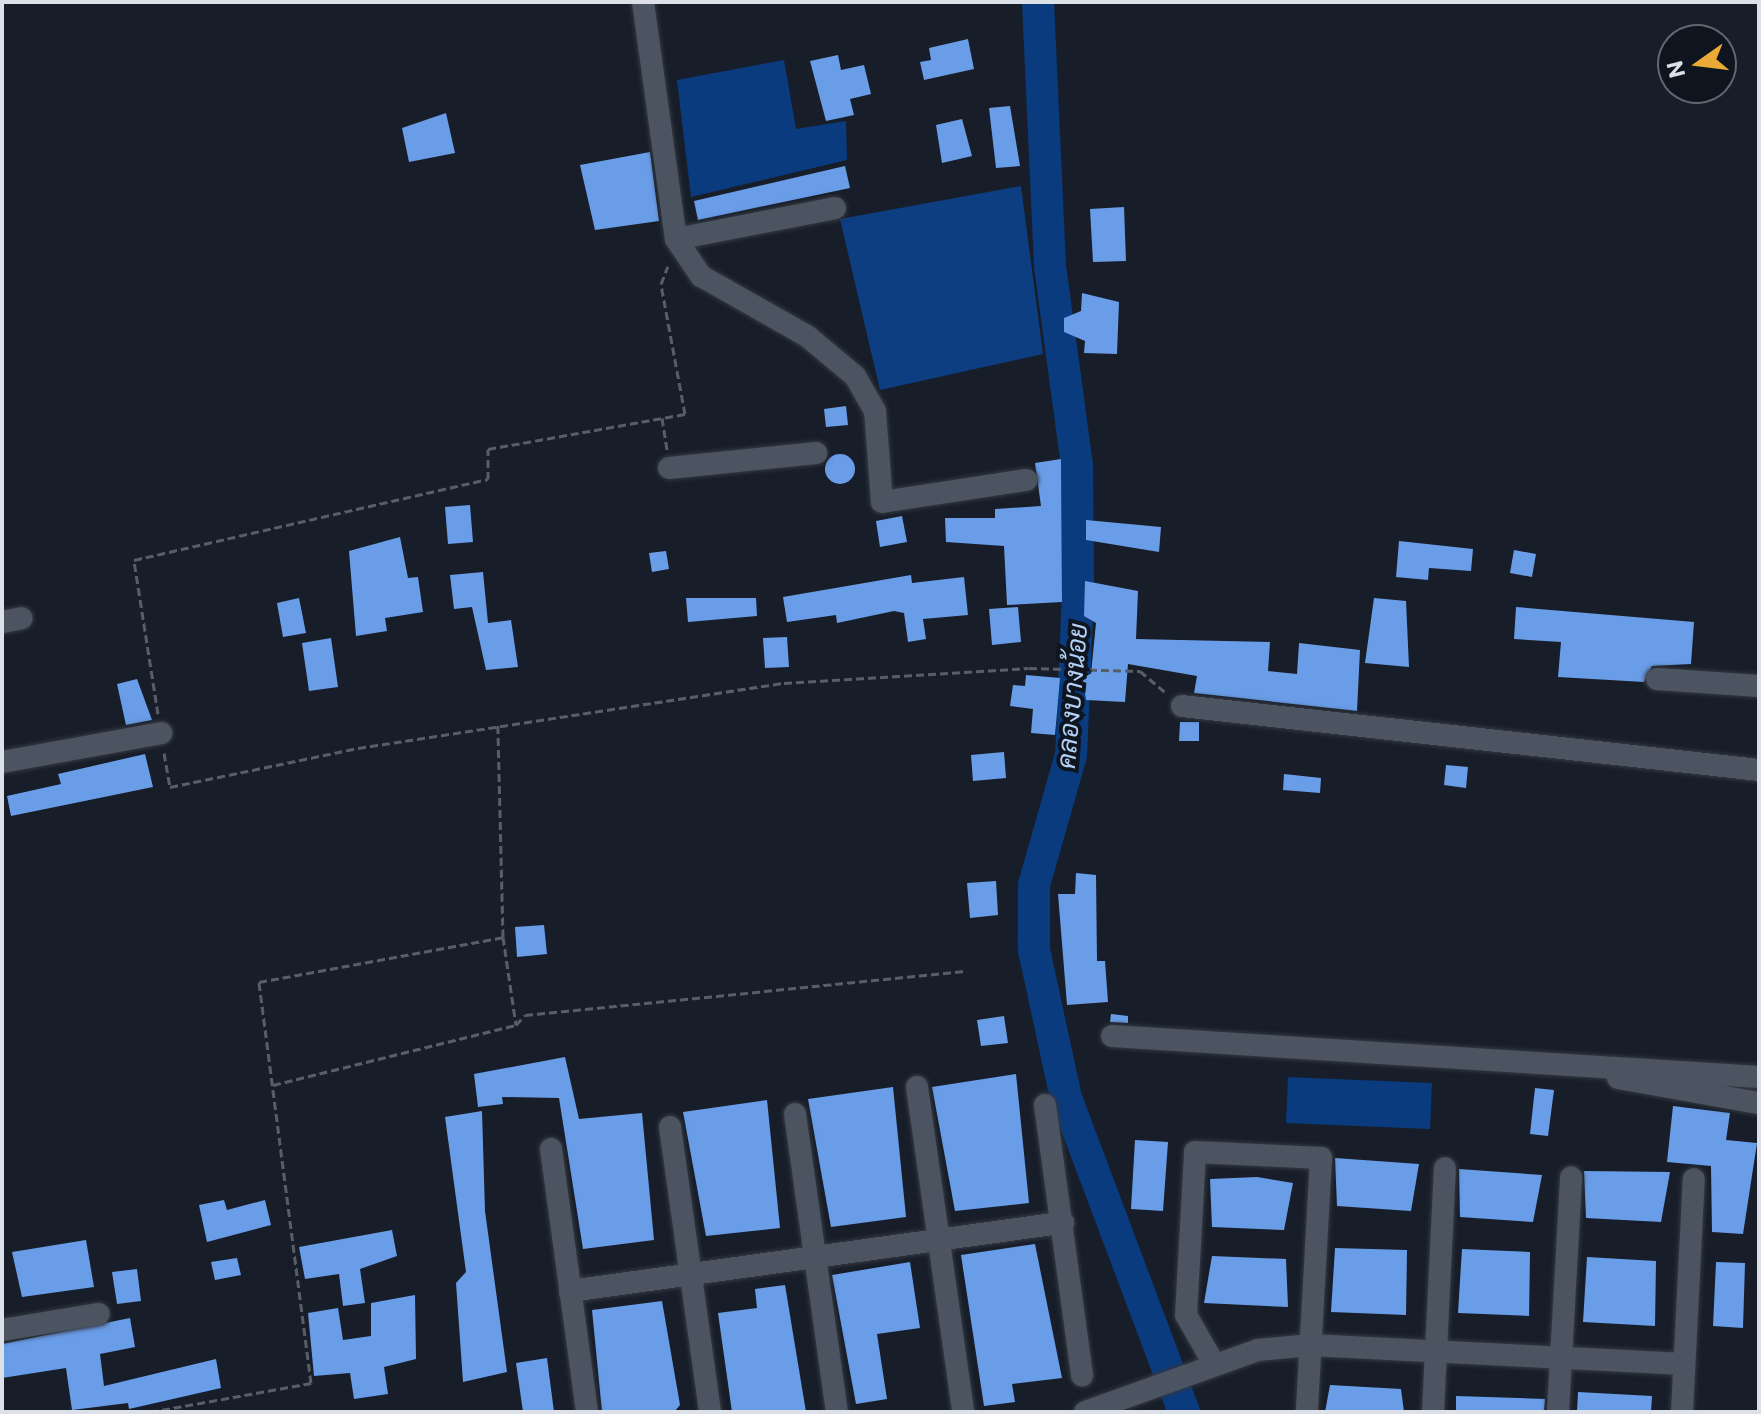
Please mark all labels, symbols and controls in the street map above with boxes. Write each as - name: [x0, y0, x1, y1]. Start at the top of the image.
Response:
- north arrow: [1657, 24, 1737, 104]
- text: N: [1660, 58, 1690, 81]
- water label: คลองบางน้อย: [1049, 622, 1093, 770]

